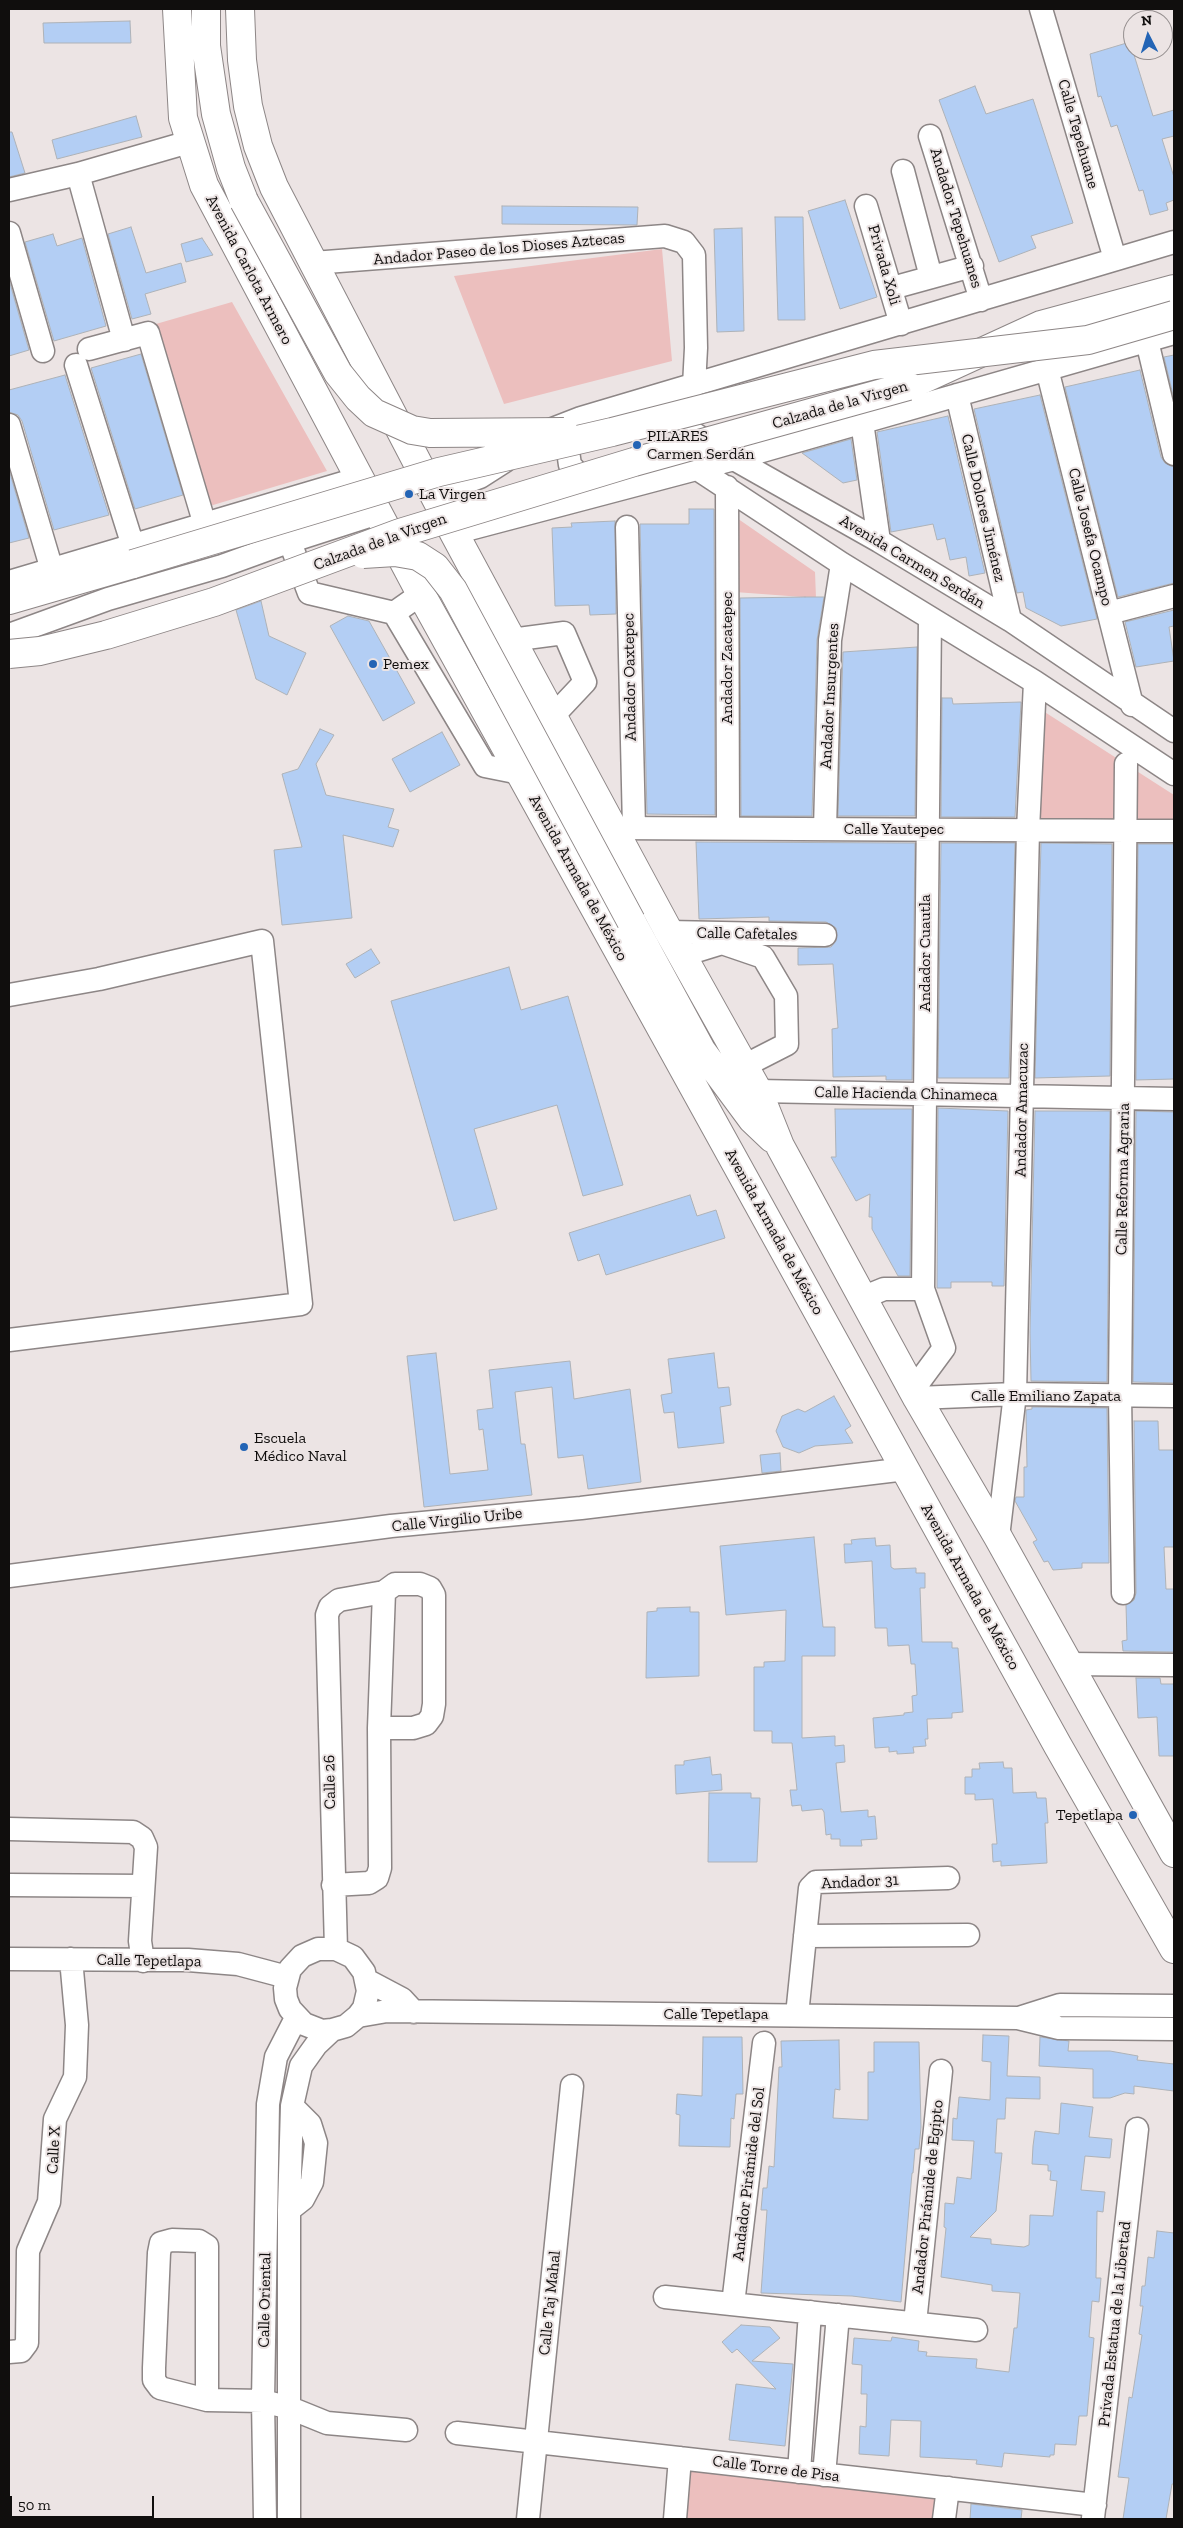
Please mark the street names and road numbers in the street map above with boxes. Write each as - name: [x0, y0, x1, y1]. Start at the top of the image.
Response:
- street label: Calle Tepehuane: [1053, 77, 1103, 191]
- street label: Andador Tepehuanes: [926, 146, 986, 290]
- street label: Avenida Carlota Armero: [201, 192, 297, 348]
- street label: Privada Xoli: [863, 223, 905, 307]
- street label: Andador Paseo de los Dioses Aztecas: [373, 228, 625, 270]
- street label: Calzada de la Virgen: [770, 376, 910, 434]
- street label: Calle Dolores Jiménez: [957, 432, 1009, 584]
- street label: Calle Josefa Ocampo: [1064, 466, 1116, 608]
- street label: Calzada de la Virgen: [311, 509, 449, 575]
- street label: Avenida Carmen Serdán: [836, 511, 988, 613]
- street label: Andador Zacatepec: [717, 592, 737, 724]
- street label: Andador Oaxtepec: [619, 613, 641, 741]
- street label: Andador Insurgentes: [817, 622, 843, 770]
- street label: Avenida Armada de México: [524, 792, 632, 964]
- street label: Calle Yautepec: [844, 819, 944, 839]
- street label: Andador Cuautla: [915, 894, 935, 1012]
- street label: Calle Cafetales: [696, 924, 798, 944]
- street label: Andador Amacuzac: [1011, 1043, 1033, 1177]
- street label: Calle Hacienda Chinameca: [814, 1083, 998, 1105]
- street label: Calle Reforma Agraria: [1112, 1103, 1134, 1255]
- street label: Avenida Armada de México: [720, 1146, 828, 1318]
- street label: Calle Emiliano Zapata: [971, 1386, 1121, 1406]
- street label: Avenida Armada de México: [916, 1501, 1024, 1673]
- street label: Calle Virgilio Uribe: [391, 1504, 523, 1536]
- street label: Calle 26: [320, 1755, 340, 1809]
- street label: Andador 31: [821, 1870, 899, 1894]
- street label: Calle Tepetlapa: [96, 1950, 202, 1972]
- street label: Calle Tepetlapa: [664, 2004, 768, 2024]
- street label: Andador Pirámide del Sol: [729, 2086, 769, 2262]
- street label: Andador Pirámide de Egipto: [908, 2099, 948, 2295]
- street label: Calle X: [43, 2126, 65, 2174]
- street label: Privada Estatua de la Libertad: [1095, 2220, 1135, 2428]
- street label: Calle Taj Mahal: [535, 2250, 565, 2356]
- street label: Calle Oriental: [255, 2252, 275, 2348]
- street label: Calle Torre de Pisa: [711, 2452, 841, 2486]

